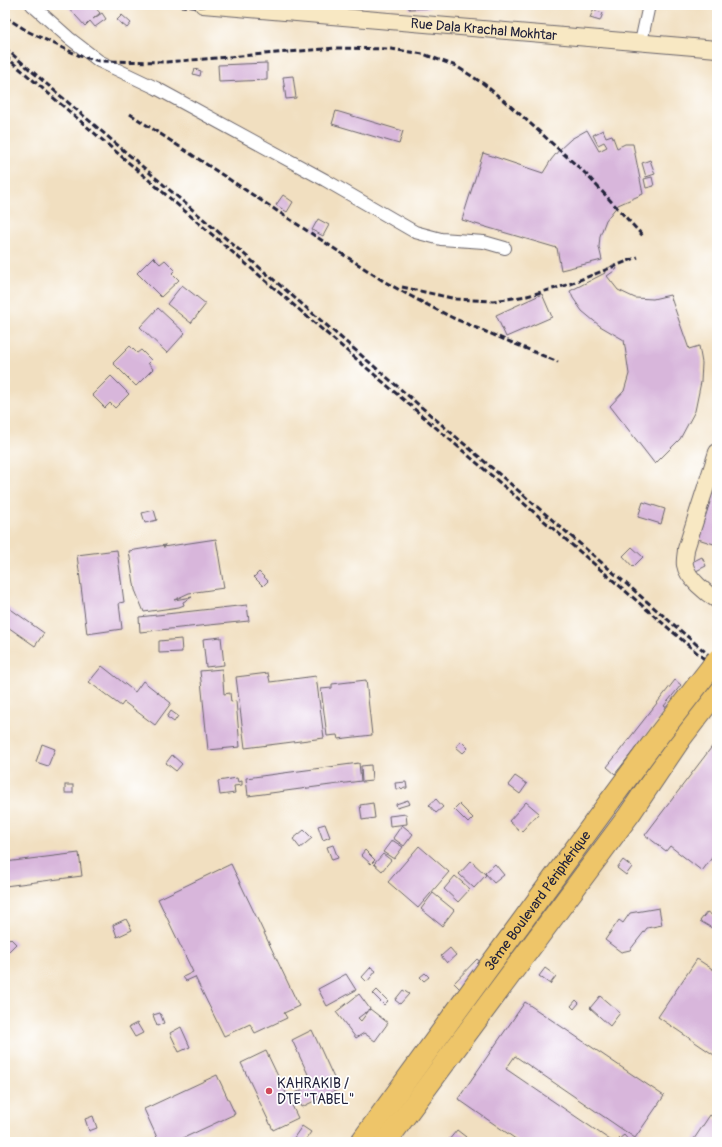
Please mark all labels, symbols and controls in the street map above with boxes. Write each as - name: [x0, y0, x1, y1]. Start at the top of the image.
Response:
- street label: Rue Dala Krachal Mokhtar: [410, 14, 558, 44]
- street label: 3ème Boulevard Périphérique: [481, 827, 594, 974]
- place label: KAHRAKIB / DTE "TABEL": [277, 1075, 354, 1108]
- marker: KAHRAKIB / DTE "TABEL": [264, 1086, 274, 1096]

